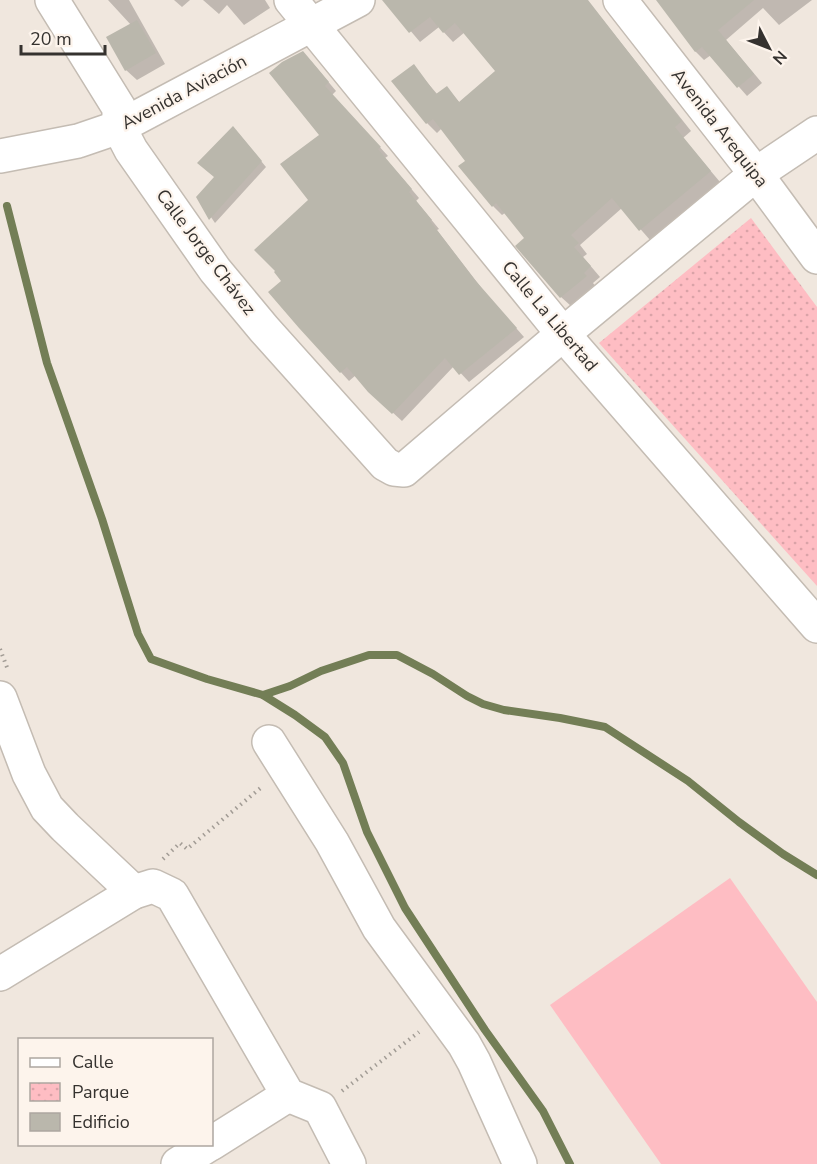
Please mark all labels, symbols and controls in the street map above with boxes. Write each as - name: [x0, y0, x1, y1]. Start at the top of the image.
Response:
- scale bar: [21, 18, 105, 56]
- north arrow: [739, 18, 799, 78]
- text: 20 m: [30, 27, 72, 51]
- text: N: [767, 46, 792, 69]
- street label: Avenida Aviación: [117, 49, 251, 135]
- street label: Avenida Arequipa: [666, 64, 774, 192]
- street label: Calle Jorge Chávez: [151, 184, 261, 320]
- street label: Calle La Libertad: [497, 256, 603, 376]
- legend: [18, 1038, 213, 1146]
- text: Calle: [72, 1050, 114, 1074]
- text: Parque: [72, 1080, 129, 1104]
- text: Edificio: [72, 1110, 130, 1134]

